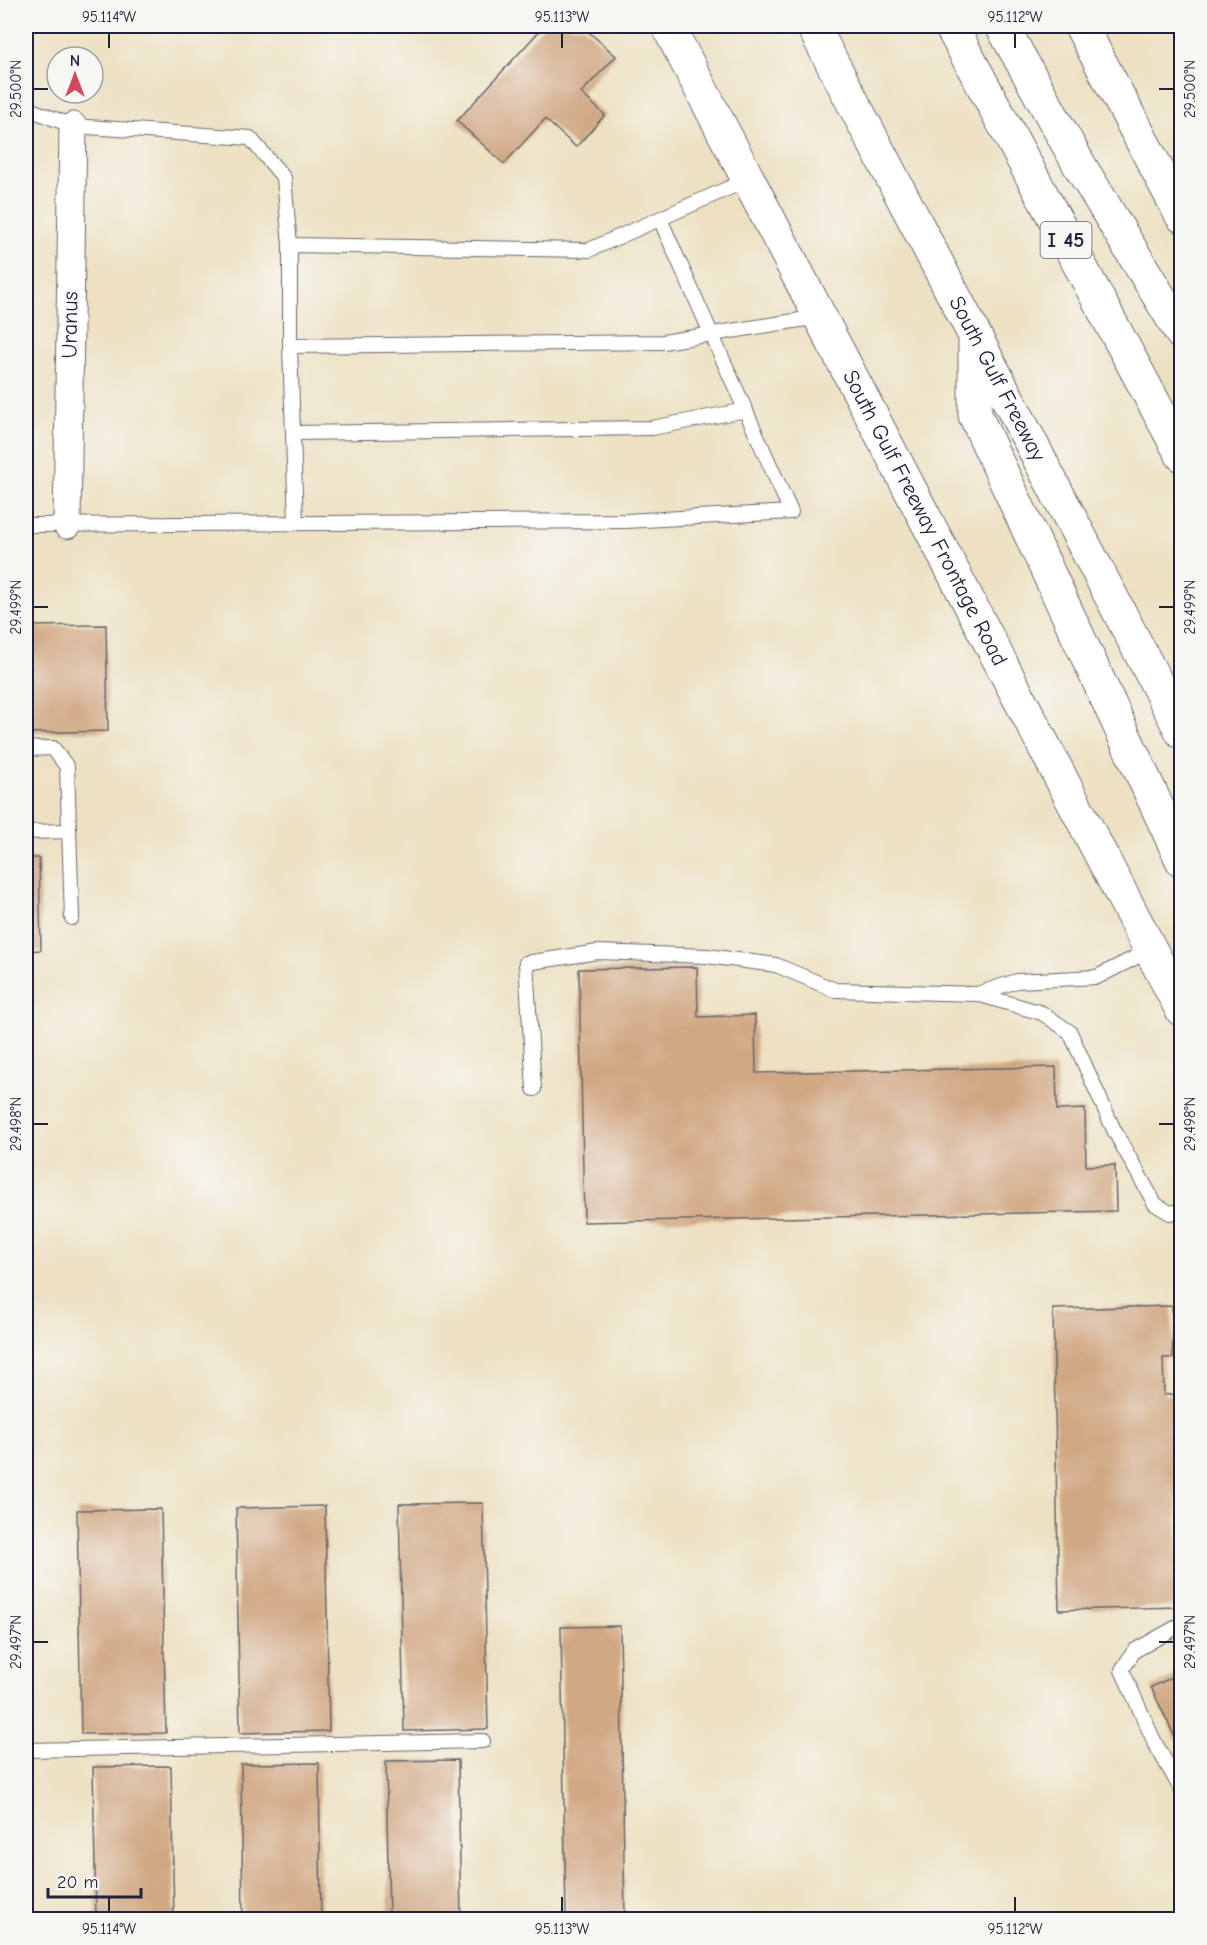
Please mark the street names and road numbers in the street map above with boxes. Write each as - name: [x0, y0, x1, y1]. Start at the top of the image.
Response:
- road number: I 45: [1040, 222, 1092, 258]
- street label: Uranus: [57, 291, 84, 359]
- street label: South Gulf Freeway: [943, 292, 1051, 466]
- street label: South Gulf Freeway Frontage Road: [837, 366, 1013, 670]

